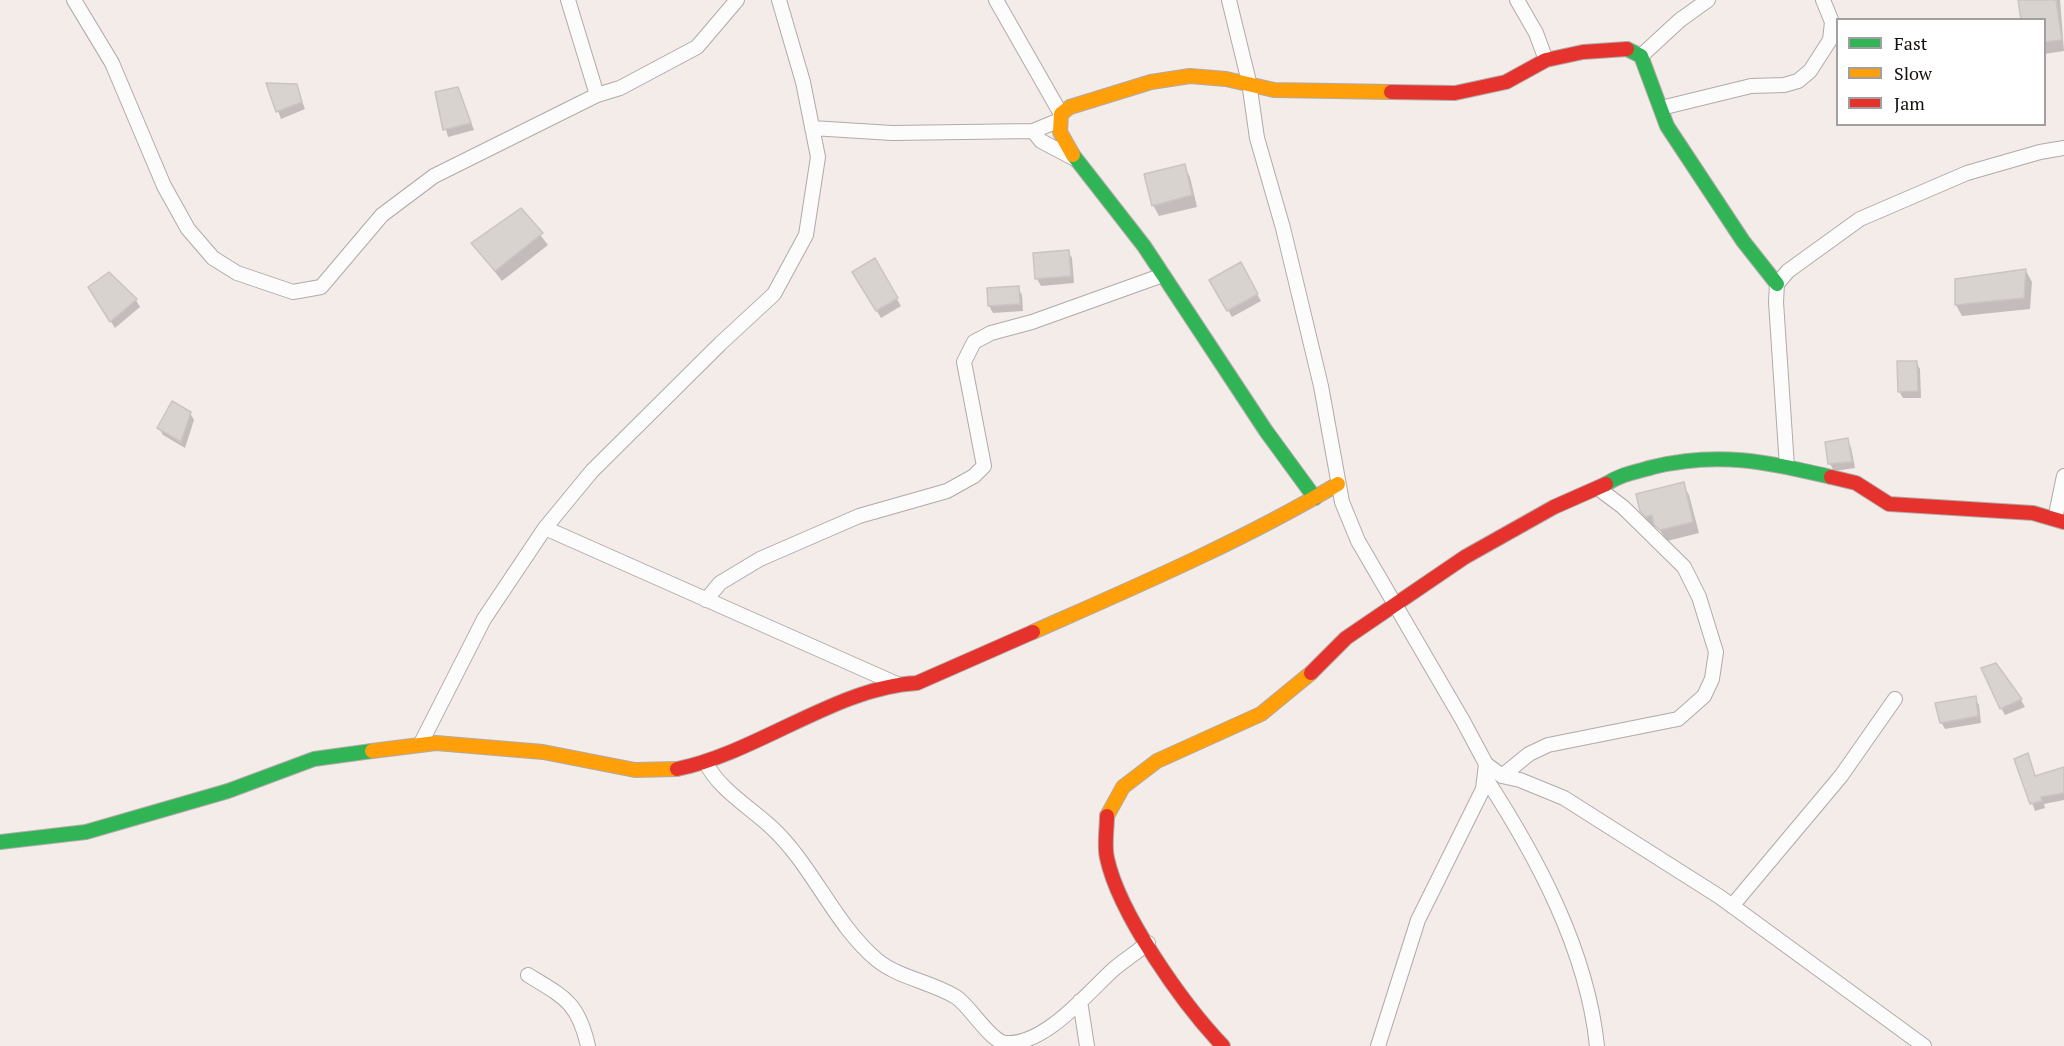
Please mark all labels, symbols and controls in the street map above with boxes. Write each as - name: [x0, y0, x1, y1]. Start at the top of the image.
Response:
- legend: [1836, 18, 2046, 126]
- text: Fast: [1894, 31, 1927, 55]
- text: Slow: [1894, 61, 1932, 85]
- text: Jam: [1894, 91, 1925, 115]

